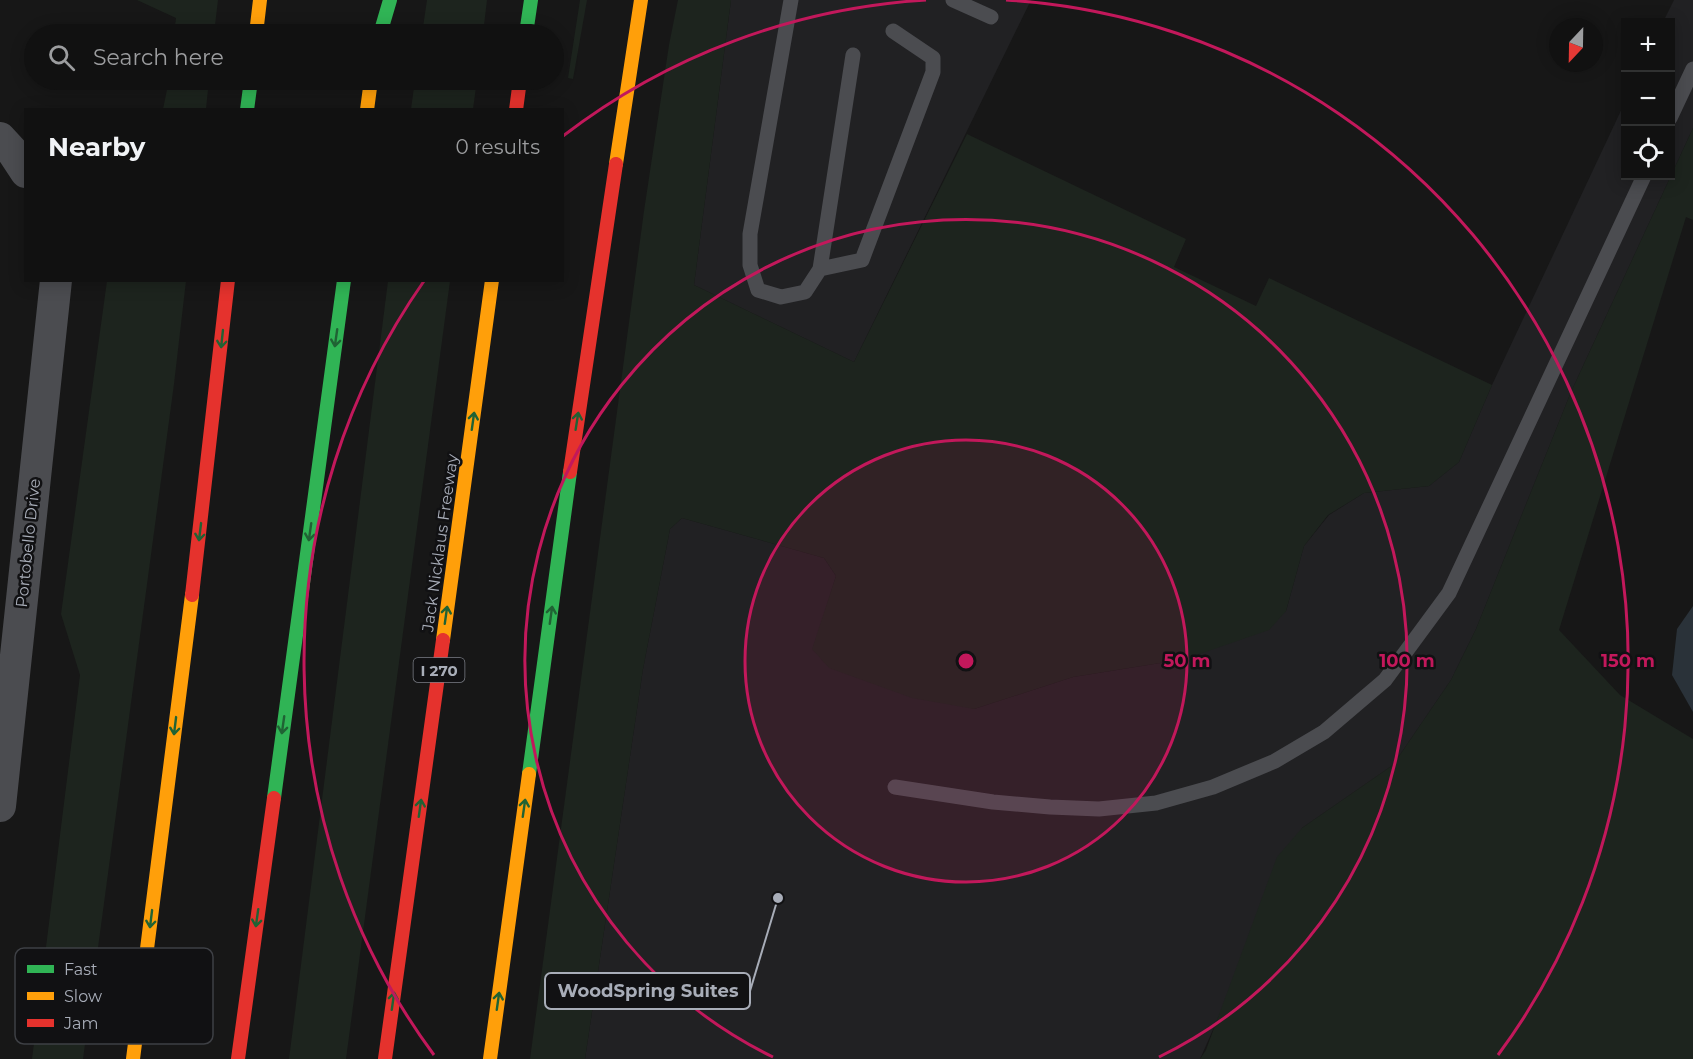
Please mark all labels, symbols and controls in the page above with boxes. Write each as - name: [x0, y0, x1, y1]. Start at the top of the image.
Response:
- north arrow: [1549, 18, 1603, 72]
- map controls: [1621, 18, 1675, 180]
- button: +: [1621, 18, 1675, 72]
- search box: [24, 24, 564, 90]
- icon: search: [45, 41, 78, 74]
- text: Search here: [93, 44, 224, 71]
- button: −: [1621, 72, 1675, 126]
- button: locate: [1621, 126, 1675, 180]
- text: Nearby: [48, 131, 145, 163]
- text: 0 results: [455, 135, 540, 159]
- one-way arrow: [216, 328, 227, 348]
- one-way arrow: [330, 328, 341, 348]
- one-way arrow: [468, 412, 479, 432]
- one-way arrow: [572, 412, 583, 432]
- street label: Jack Nicklaus Freeway: [418, 453, 462, 634]
- street label: Portobello Drive: [12, 478, 44, 608]
- one-way arrow: [304, 521, 315, 541]
- one-way arrow: [194, 522, 205, 542]
- one-way arrow: [441, 605, 452, 625]
- one-way arrow: [545, 605, 556, 625]
- text: 50 m: [1164, 650, 1210, 672]
- text: 100 m: [1379, 650, 1435, 672]
- text: 150 m: [1601, 650, 1655, 672]
- centre of rings: [956, 651, 976, 671]
- road number: I 270: [414, 658, 464, 682]
- one-way arrow: [278, 714, 289, 734]
- one-way arrow: [170, 715, 181, 735]
- one-way arrow: [414, 798, 425, 818]
- one-way arrow: [519, 798, 530, 818]
- one-way arrow: [251, 908, 262, 927]
- one-way arrow: [145, 909, 156, 929]
- legend: [15, 948, 213, 1044]
- text: Fast: [64, 960, 98, 979]
- callout: WoodSpring Suites: [545, 973, 750, 1009]
- text: WoodSpring Suites: [558, 980, 739, 1002]
- text: Slow: [64, 987, 102, 1006]
- one-way arrow: [388, 992, 399, 1011]
- one-way arrow: [493, 992, 504, 1011]
- text: Jam: [63, 1014, 98, 1033]

